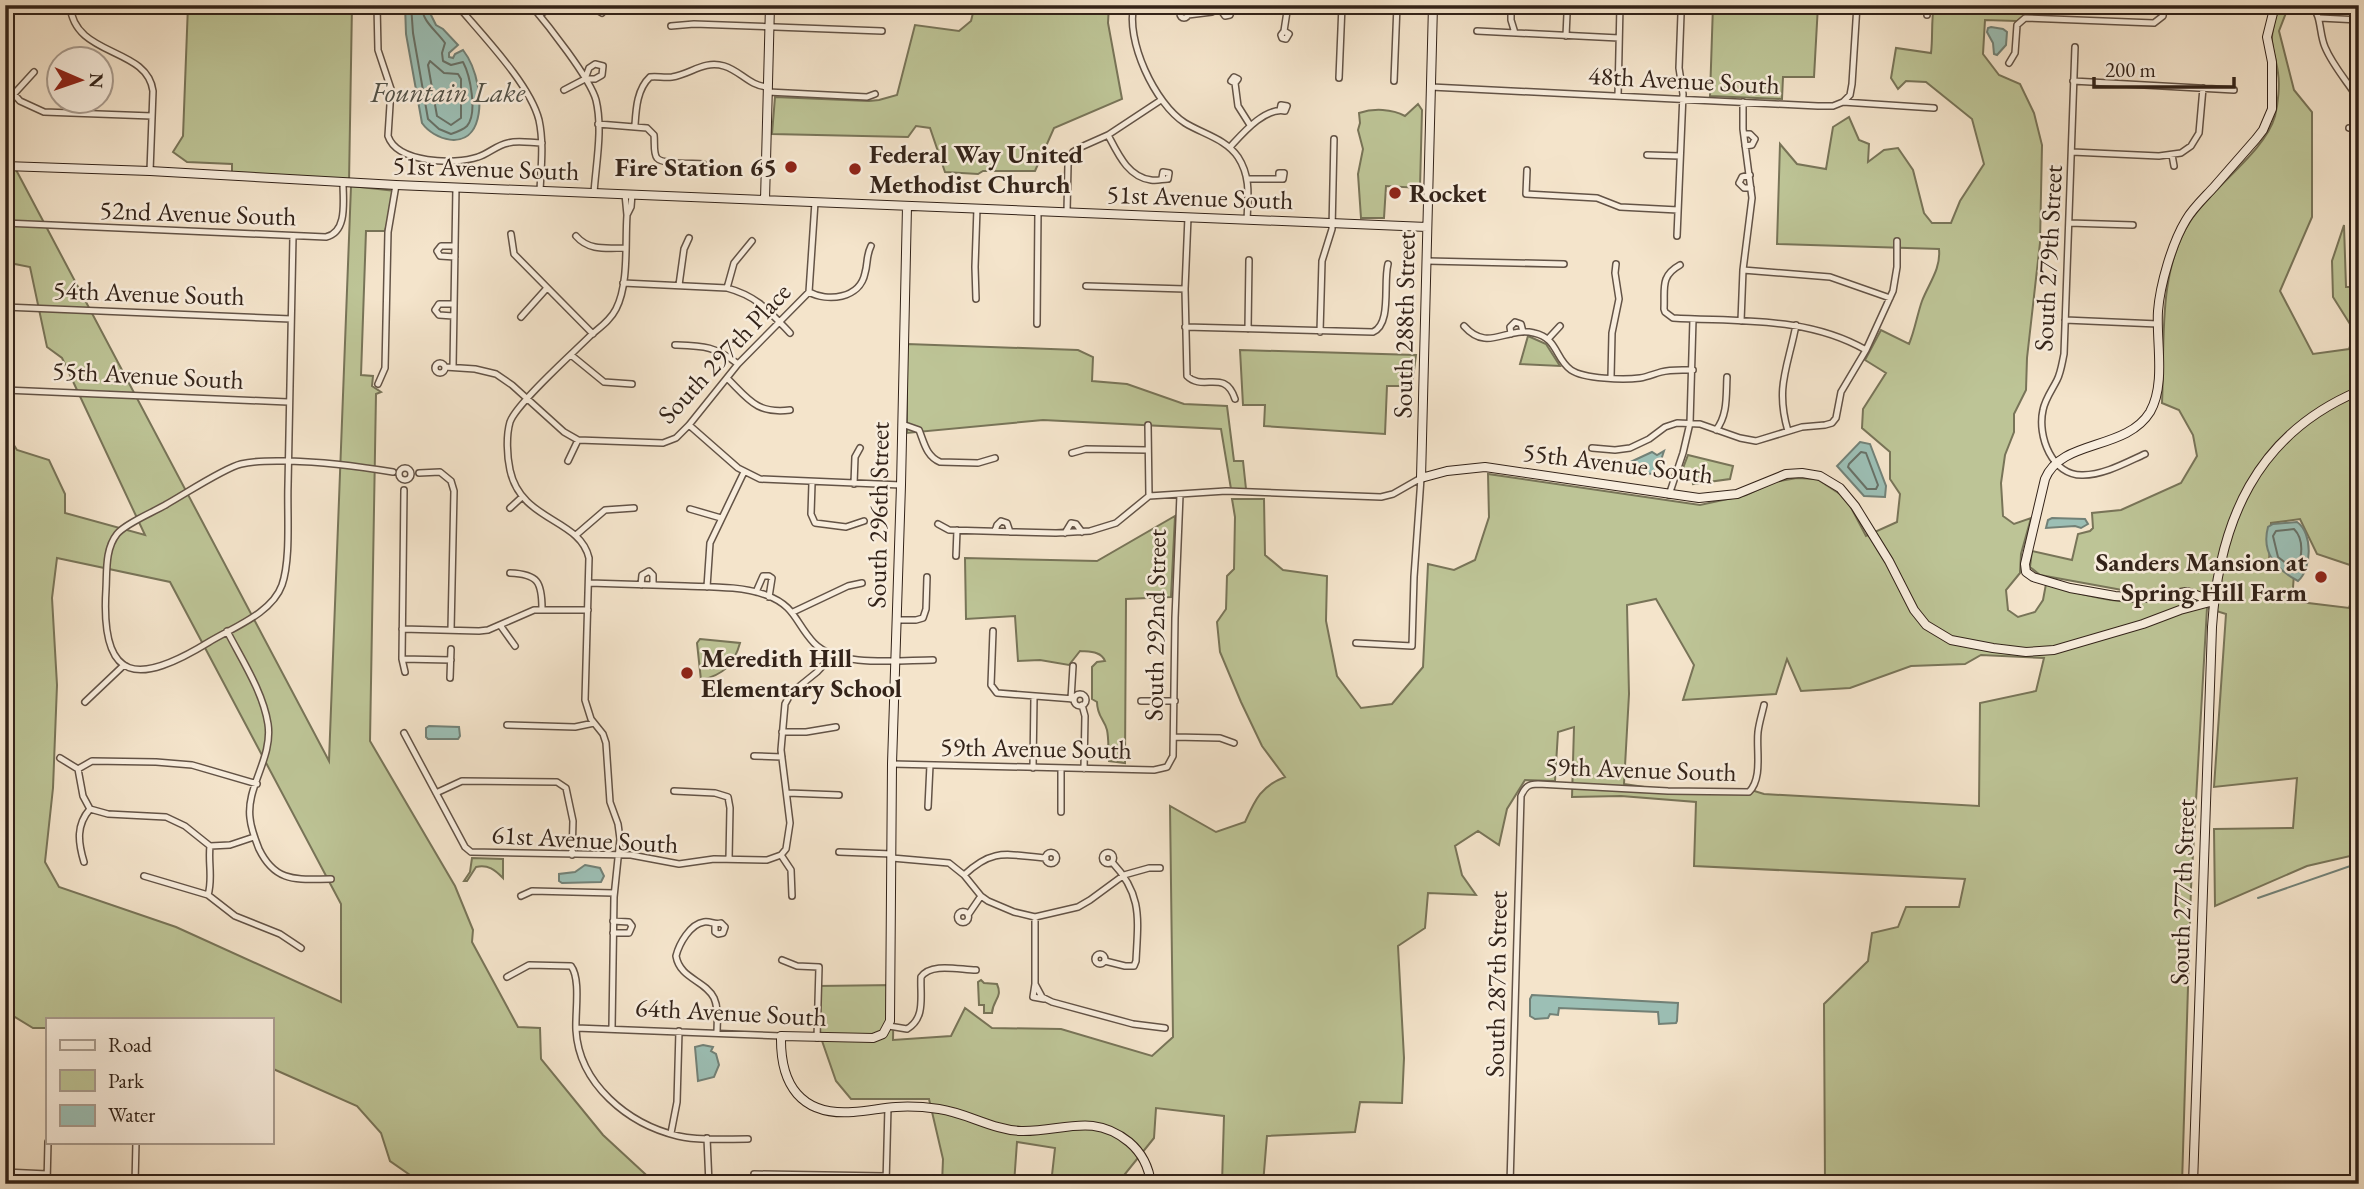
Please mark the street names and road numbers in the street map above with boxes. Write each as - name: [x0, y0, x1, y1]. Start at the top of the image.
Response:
- street label: 48th Avenue South: [1587, 58, 1781, 102]
- street label: 51st Avenue South: [392, 148, 580, 188]
- street label: South 279th Street: [2026, 164, 2070, 352]
- street label: 51st Avenue South: [1106, 177, 1294, 217]
- street label: 52nd Avenue South: [99, 193, 297, 233]
- street label: South 288th Street: [1385, 231, 1423, 419]
- street label: 54th Avenue South: [53, 273, 245, 313]
- street label: South 297th Place: [650, 275, 798, 431]
- street label: 55th Avenue South: [51, 353, 245, 397]
- street label: South 296th Street: [859, 421, 897, 609]
- street label: 55th Avenue South: [1521, 434, 1715, 492]
- street label: South 292nd Street: [1136, 529, 1174, 721]
- street label: 59th Avenue South: [940, 729, 1132, 767]
- street label: 59th Avenue South: [1545, 749, 1737, 789]
- street label: South 277th Street: [2162, 798, 2202, 986]
- street label: 61st Avenue South: [491, 817, 679, 861]
- street label: South 287th Street: [1477, 890, 1515, 1078]
- street label: 64th Avenue South: [634, 990, 828, 1034]

